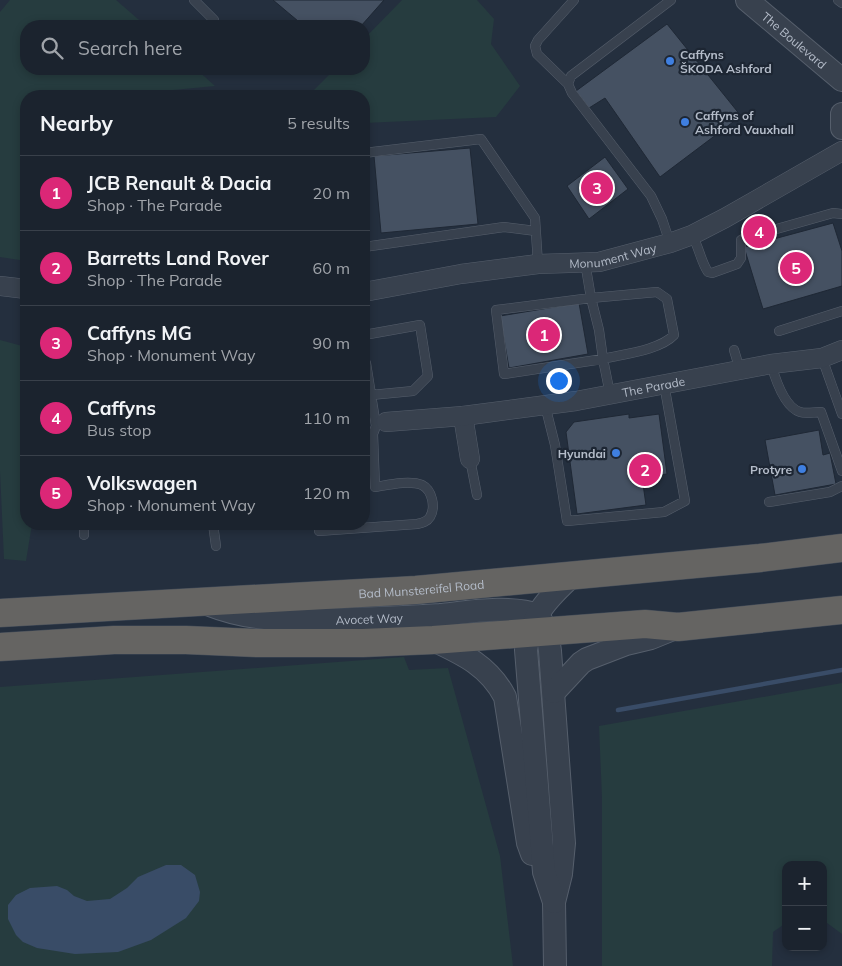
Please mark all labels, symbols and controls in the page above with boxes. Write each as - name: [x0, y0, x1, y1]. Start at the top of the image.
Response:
- street label: The Boulevard: [759, 8, 830, 72]
- search box: [20, 20, 370, 75]
- icon: search: [38, 34, 66, 62]
- text: Search here: [78, 36, 182, 60]
- place label: Caffyns ŠKODA Ashford: [680, 47, 772, 76]
- marker: Caffyns ŠKODA Ashford: [664, 55, 676, 67]
- place label: Caffyns of Ashford Vauxhall: [695, 108, 794, 137]
- text: Nearby: [40, 110, 113, 136]
- text: 5 results: [287, 113, 350, 133]
- marker: Caffyns of Ashford Vauxhall: [679, 116, 691, 128]
- pin: 3: [581, 169, 613, 207]
- text: JCB Renault & Dacia: [87, 171, 272, 195]
- text: 1: [51, 183, 61, 203]
- text: 20 m: [313, 183, 350, 203]
- text: Shop · The Parade: [87, 195, 222, 215]
- pin: 4: [743, 213, 775, 251]
- street label: Monument Way: [569, 239, 659, 270]
- text: Barretts Land Rover: [87, 246, 269, 270]
- pin: 5: [780, 249, 812, 287]
- text: 2: [51, 258, 61, 278]
- text: 60 m: [313, 258, 350, 278]
- text: Shop · The Parade: [87, 270, 222, 290]
- pin: 1: [528, 316, 560, 354]
- text: Caffyns MG: [87, 321, 192, 345]
- text: 3: [51, 333, 61, 353]
- text: 90 m: [313, 333, 350, 353]
- text: Shop · Monument Way: [87, 345, 255, 365]
- your location: [546, 368, 572, 394]
- street label: The Parade: [621, 373, 686, 400]
- text: Caffyns: [87, 396, 156, 420]
- text: 4: [51, 408, 61, 428]
- text: 110 m: [303, 408, 350, 428]
- text: Bus stop: [87, 420, 151, 440]
- place label: Hyundai: [558, 446, 606, 461]
- marker: Hyundai: [610, 447, 622, 459]
- pin: 2: [629, 451, 661, 489]
- place label: Protyre: [750, 462, 792, 477]
- marker: Protyre: [796, 463, 808, 475]
- text: Volkswagen: [87, 471, 197, 495]
- text: 5: [51, 483, 61, 503]
- text: 120 m: [303, 483, 350, 503]
- text: Shop · Monument Way: [87, 495, 255, 515]
- street label: Bad Munstereifel Road: [358, 576, 485, 601]
- street label: Avocet Way: [335, 610, 404, 627]
- map controls: [782, 861, 827, 951]
- button: +: [782, 861, 827, 906]
- button: −: [782, 906, 827, 951]

